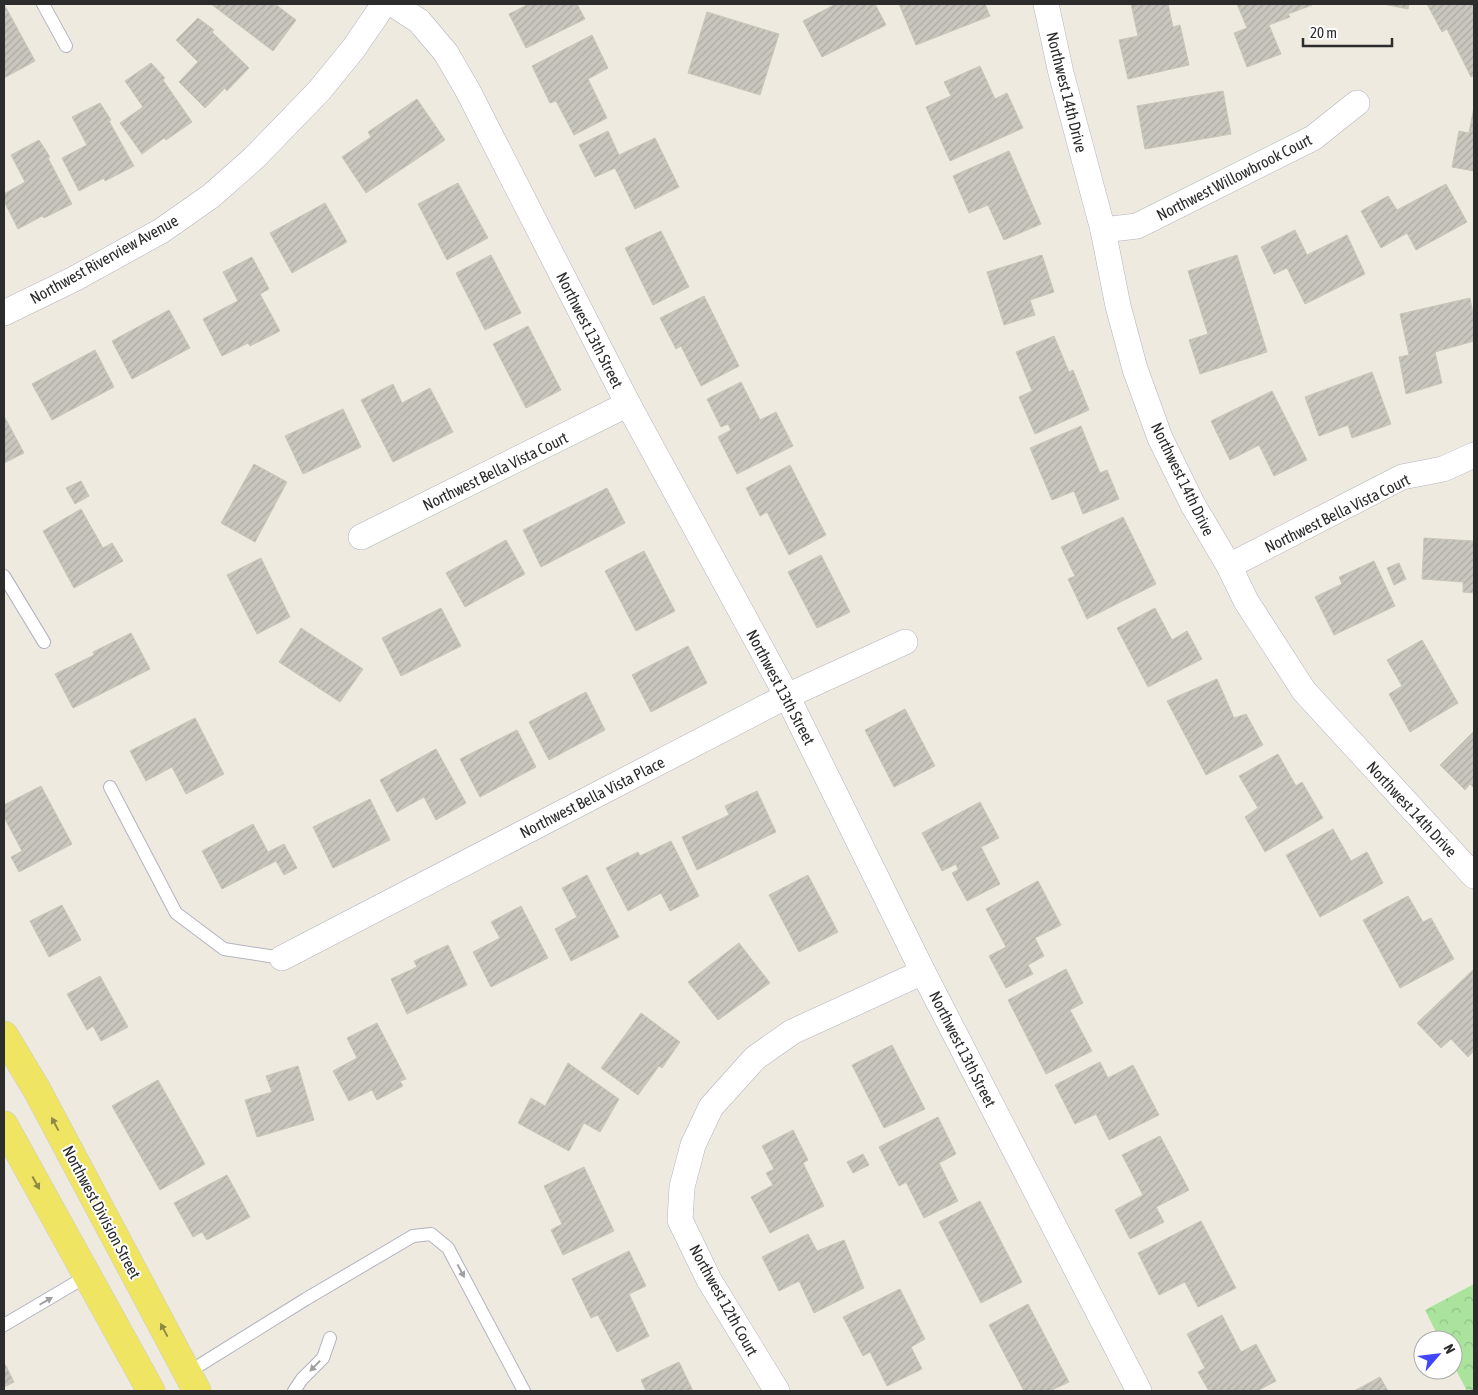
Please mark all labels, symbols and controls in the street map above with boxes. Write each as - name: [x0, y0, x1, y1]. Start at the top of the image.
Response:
- scale bar: [1303, 15, 1392, 47]
- text: 20 m: [1310, 24, 1337, 41]
- street label: Northwest 14th Drive: [1043, 30, 1091, 154]
- street label: Northwest Willowbrook Court: [1153, 130, 1315, 224]
- street label: Northwest Riverview Avenue: [27, 211, 181, 307]
- street label: Northwest 13th Street: [553, 269, 627, 391]
- street label: Northwest 14th Drive: [1148, 419, 1218, 539]
- street label: Northwest Bella Vista Court: [420, 428, 571, 514]
- street label: Northwest Bella Vista Court: [1262, 470, 1413, 556]
- street label: Northwest 13th Street: [743, 626, 819, 748]
- street label: Northwest Bella Vista Place: [517, 753, 667, 841]
- street label: Northwest 14th Drive: [1363, 758, 1461, 860]
- street label: Northwest 13th Street: [926, 988, 1000, 1110]
- one-way arrow: [51, 1117, 59, 1131]
- street label: Northwest Division Street: [59, 1143, 145, 1282]
- one-way arrow: [32, 1175, 40, 1190]
- street label: Northwest 12th Court: [686, 1241, 762, 1359]
- one-way arrow: [457, 1264, 465, 1278]
- one-way arrow: [39, 1296, 52, 1305]
- one-way arrow: [160, 1322, 168, 1337]
- north arrow: [1413, 1330, 1463, 1380]
- text: N: [1440, 1341, 1458, 1356]
- one-way arrow: [309, 1360, 321, 1372]

